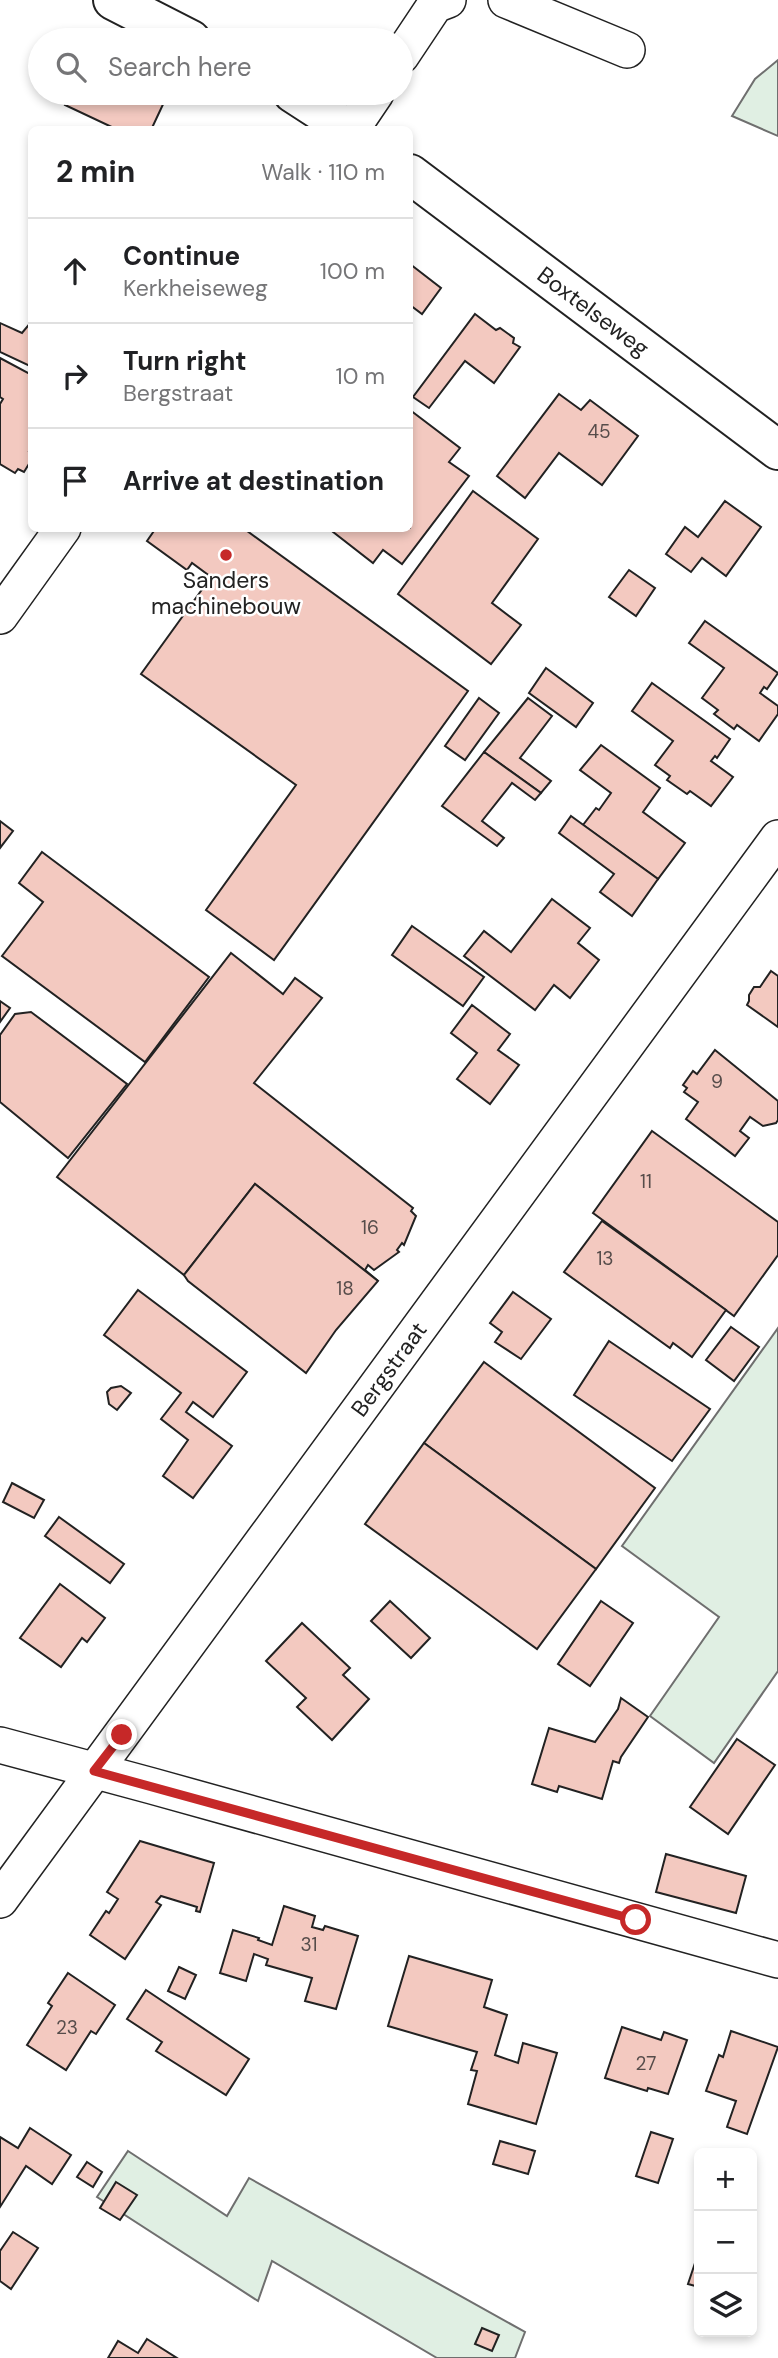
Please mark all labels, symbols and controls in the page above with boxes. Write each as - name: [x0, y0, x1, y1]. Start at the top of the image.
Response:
- search box: [28, 28, 413, 105]
- icon: search: [52, 48, 90, 86]
- text: Search here: [108, 50, 251, 84]
- text: 2 min: [56, 152, 135, 191]
- text: Walk · 110 m: [261, 157, 385, 187]
- text: Continue: [123, 239, 240, 273]
- icon: ahead: [56, 252, 94, 290]
- text: 100 m: [320, 256, 385, 286]
- street label: Boxtelseweg: [531, 260, 655, 363]
- text: Kerkheiseweg: [123, 273, 268, 303]
- text: Turn right: [123, 344, 247, 378]
- icon: right: [56, 357, 94, 395]
- text: 10 m: [335, 361, 385, 391]
- text: Bergstraat: [123, 378, 233, 408]
- house number: 45: [587, 419, 611, 444]
- icon: arrive: [56, 462, 94, 500]
- text: Arrive at destination: [123, 464, 384, 498]
- marker: Sanders machinebouw: [218, 547, 234, 563]
- place label: Sanders machinebouw: [151, 565, 301, 621]
- house number: 9: [711, 1069, 723, 1094]
- house number: 11: [640, 1169, 652, 1194]
- house number: 16: [361, 1215, 379, 1240]
- house number: 13: [596, 1246, 614, 1271]
- house number: 18: [336, 1276, 354, 1301]
- street label: Bergstraat: [344, 1316, 434, 1423]
- route end: [106, 1719, 137, 1750]
- route start: [620, 1904, 651, 1935]
- house number: 31: [301, 1932, 317, 1957]
- house number: 23: [56, 2015, 78, 2040]
- house number: 27: [636, 2051, 656, 2076]
- map controls: [694, 2148, 757, 2337]
- button: +: [694, 2148, 757, 2211]
- button: −: [694, 2211, 757, 2274]
- button: layers: [694, 2274, 757, 2337]

